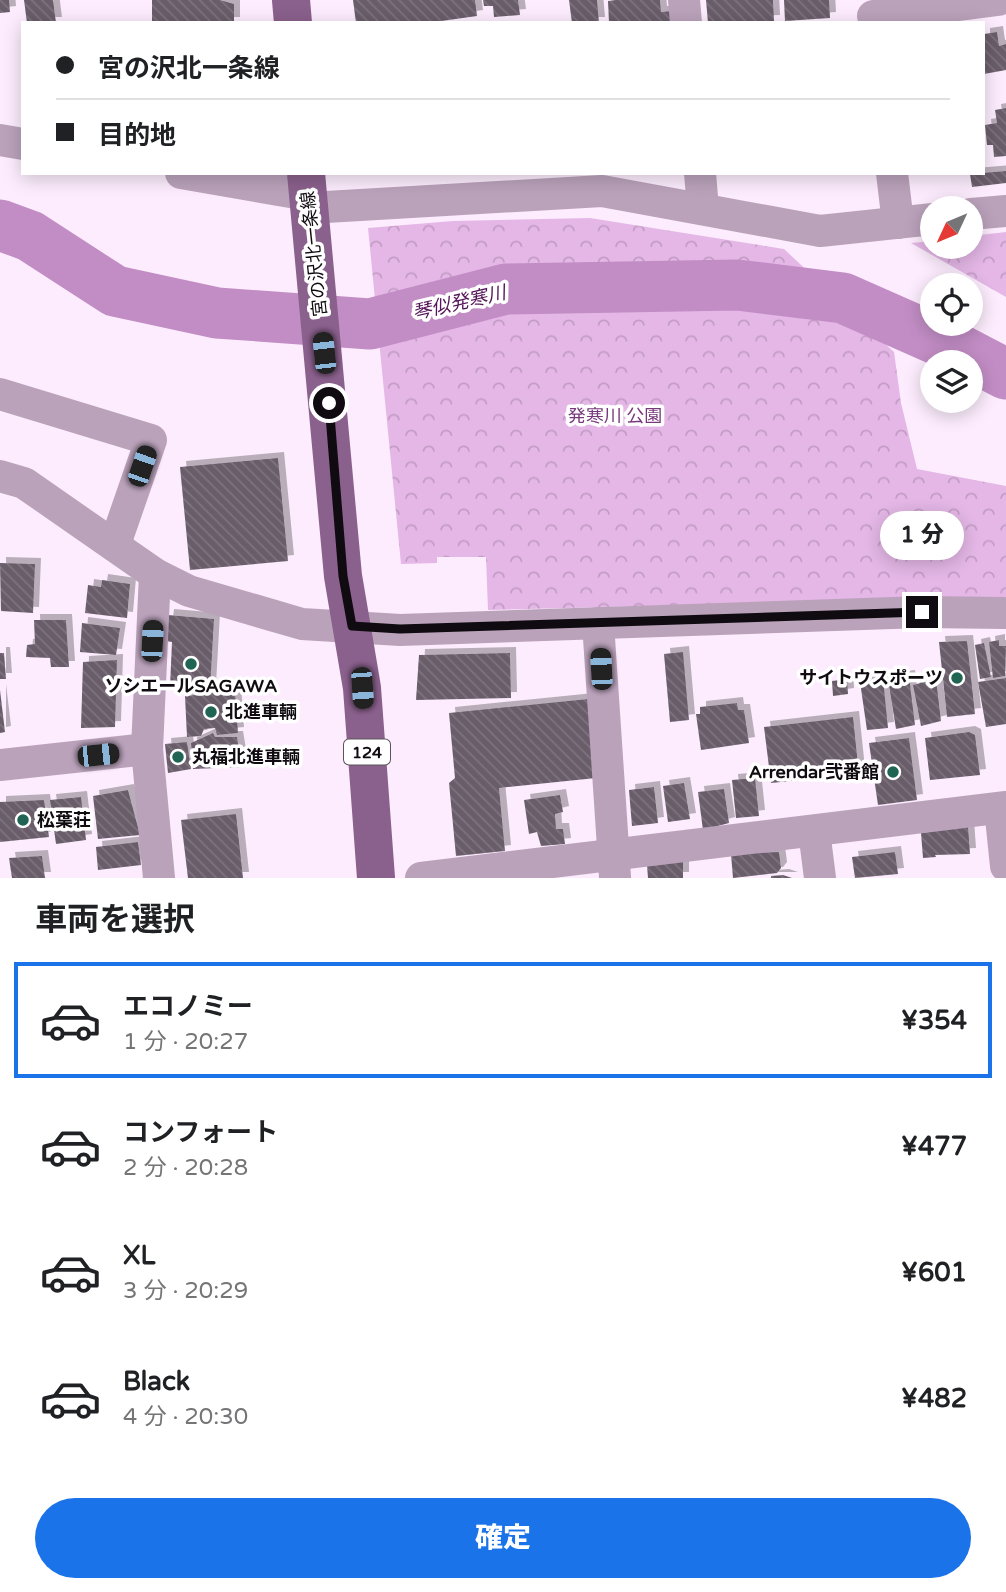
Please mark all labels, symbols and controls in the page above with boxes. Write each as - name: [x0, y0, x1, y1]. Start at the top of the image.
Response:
- text: 宮の沢北一条線: [98, 53, 280, 84]
- text: 目的地: [98, 120, 176, 151]
- street label: 宮の沢北一条線: [296, 190, 332, 318]
- north arrow: [920, 196, 984, 259]
- map controls: [920, 196, 983, 413]
- button: locate: [920, 273, 983, 336]
- water label: 琴似発寒川: [410, 281, 510, 324]
- car: [312, 331, 337, 375]
- button: layers: [920, 350, 983, 413]
- route start: [313, 387, 345, 419]
- park label: 発寒川 公園: [568, 405, 662, 427]
- car: [126, 443, 159, 489]
- callout: 1 分: [880, 510, 964, 560]
- text: 1 分: [900, 521, 944, 549]
- route end: [906, 596, 938, 628]
- car: [141, 619, 164, 663]
- car: [590, 647, 613, 691]
- marker: ソシエールSAGAWA: [183, 656, 199, 672]
- car: [351, 666, 374, 710]
- place label: サイトウスポーツ: [799, 667, 943, 689]
- marker: サイトウスポーツ: [949, 670, 965, 686]
- place label: ソシエールSAGAWA: [105, 675, 277, 697]
- place label: 北進車輛: [225, 701, 297, 723]
- marker: 北進車輛: [203, 704, 219, 720]
- road number: 124: [344, 740, 390, 764]
- car: [77, 742, 120, 768]
- place label: 丸福北進車輛: [192, 746, 300, 768]
- marker: 丸福北進車輛: [170, 749, 186, 765]
- place label: Arrendar弐番館: [749, 761, 879, 783]
- marker: Arrendar弐番館: [885, 764, 901, 780]
- place label: 松葉荘: [37, 809, 91, 831]
- marker: 松葉荘: [15, 812, 31, 828]
- text: 車両を選択: [35, 901, 195, 939]
- icon: car: [39, 989, 102, 1052]
- text: エコノミー: [123, 991, 253, 1022]
- text: ¥354: [901, 1005, 967, 1036]
- text: 1 分 · 20:27: [123, 1028, 248, 1056]
- icon: car: [39, 1115, 102, 1178]
- text: コンフォート: [123, 1117, 278, 1148]
- text: ¥477: [901, 1131, 967, 1162]
- text: 2 分 · 20:28: [123, 1154, 248, 1182]
- text: XL: [123, 1240, 155, 1271]
- icon: car: [39, 1241, 102, 1304]
- text: ¥601: [901, 1257, 967, 1288]
- text: 3 分 · 20:29: [123, 1277, 248, 1305]
- text: Black: [123, 1366, 190, 1397]
- icon: car: [39, 1367, 102, 1430]
- text: ¥482: [901, 1383, 967, 1414]
- text: 4 分 · 20:30: [123, 1403, 248, 1431]
- button: 確定: [35, 1498, 971, 1578]

